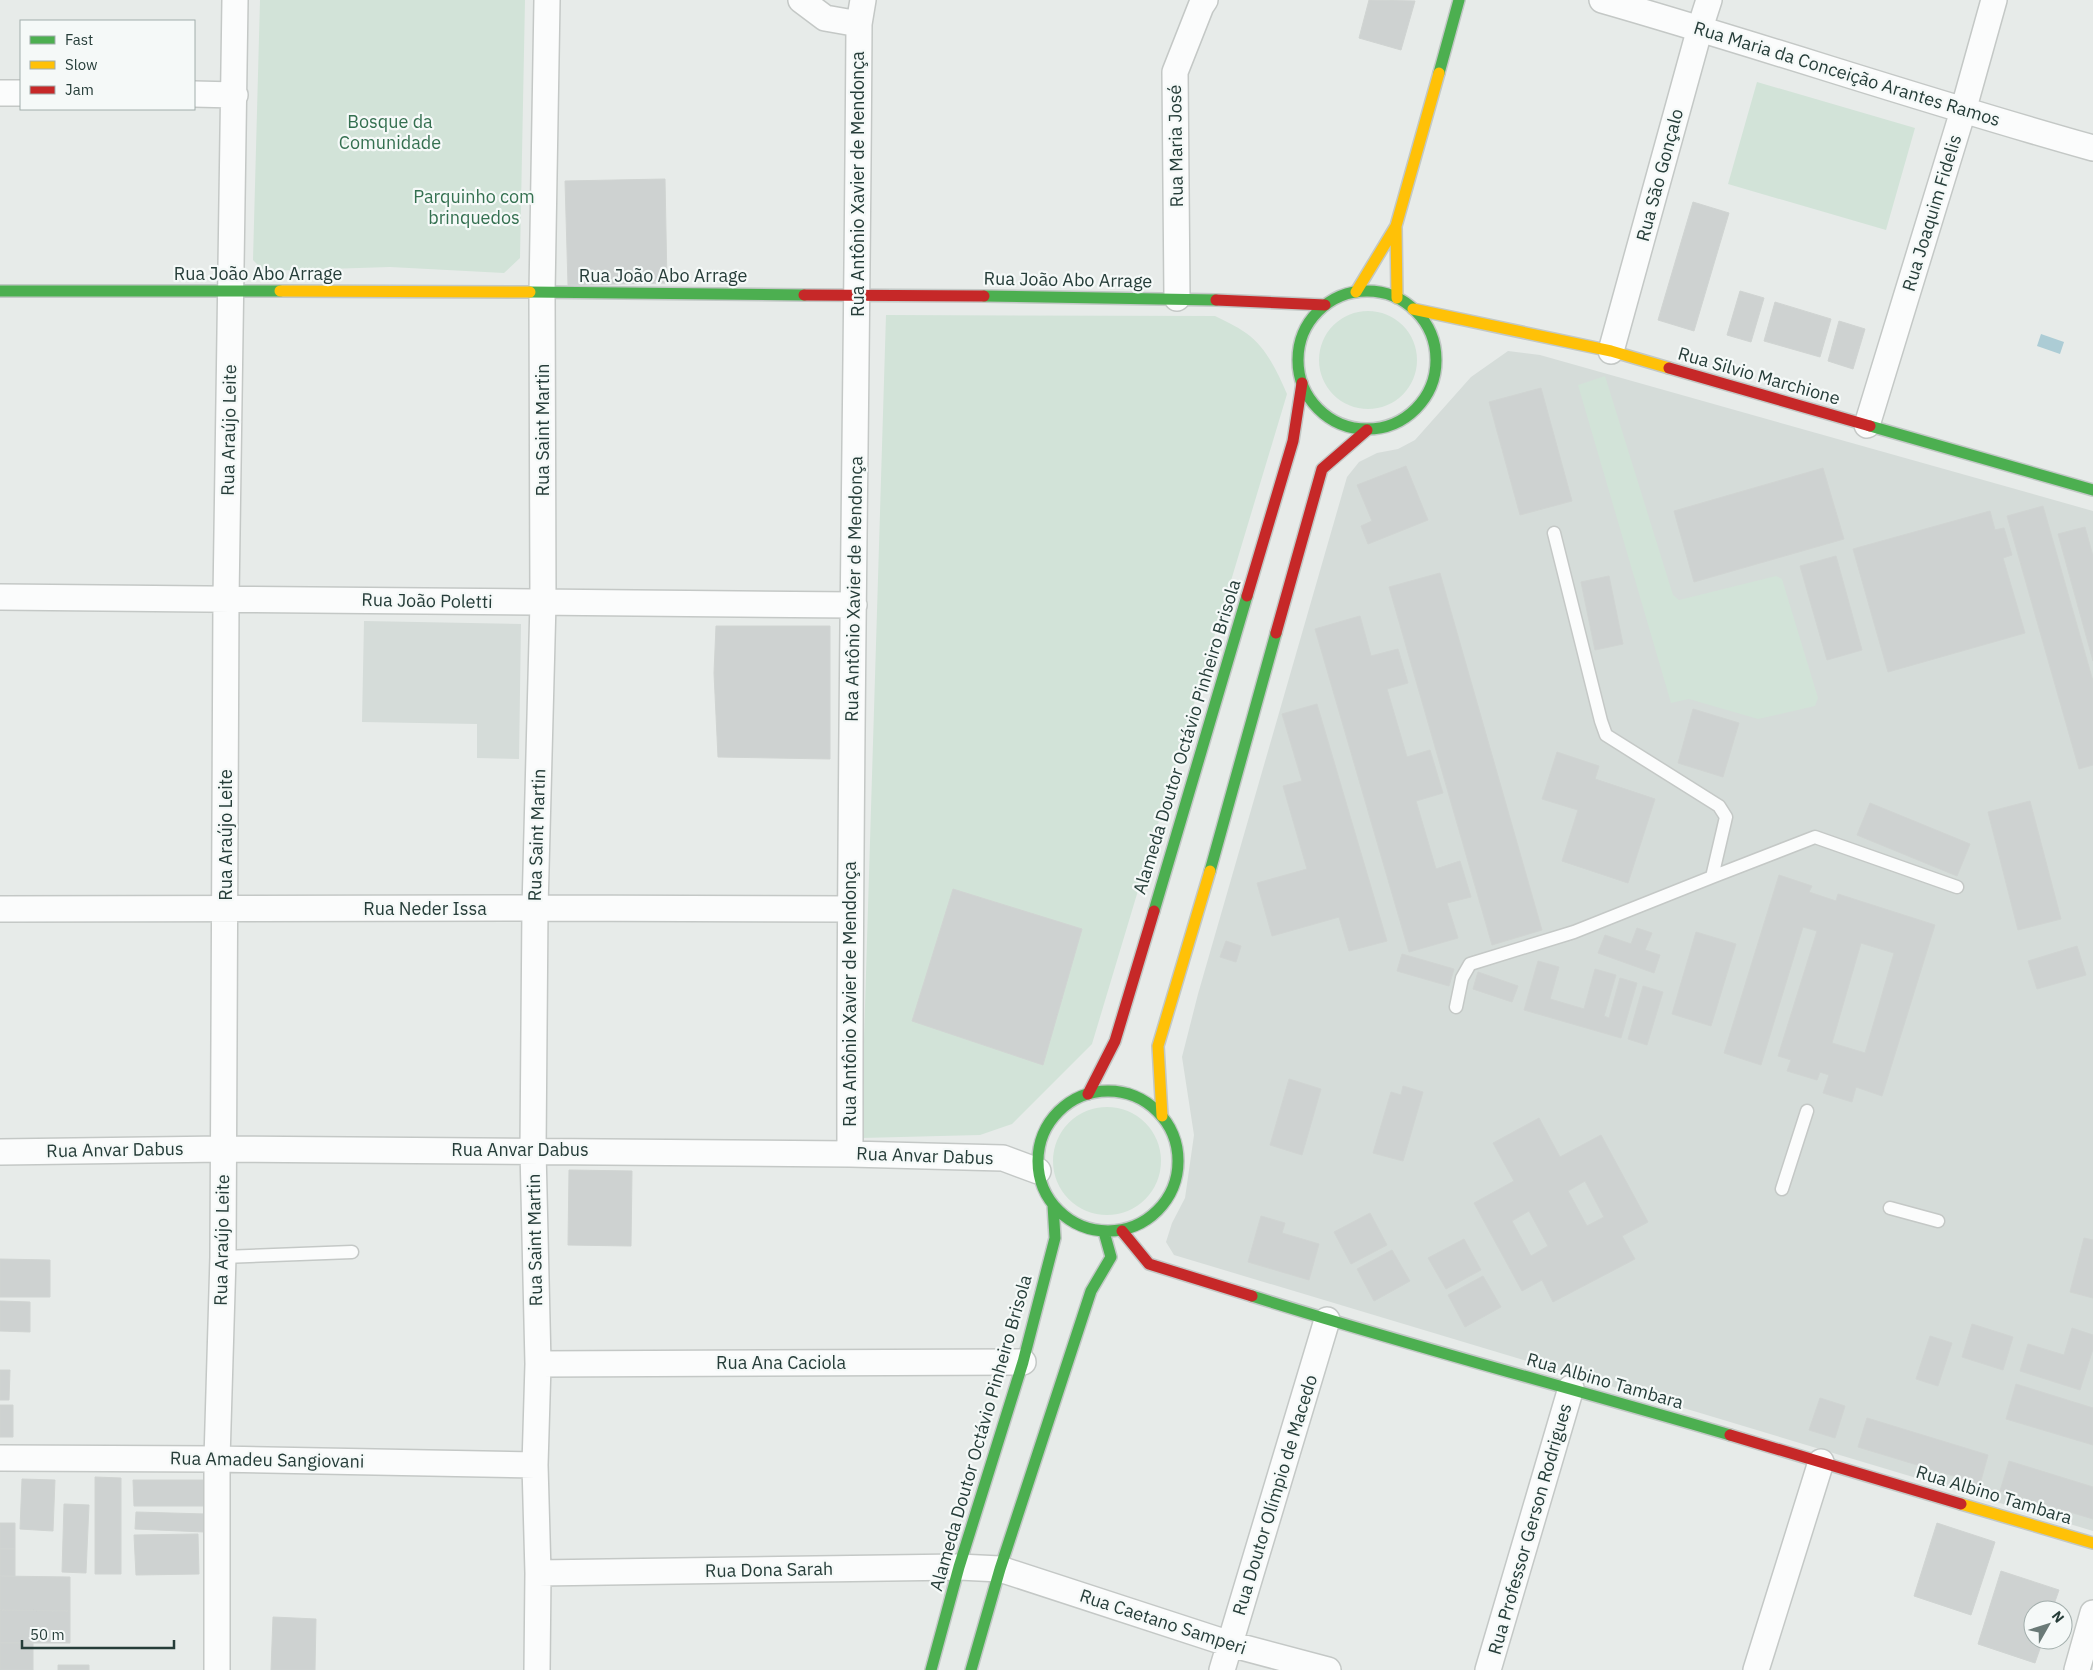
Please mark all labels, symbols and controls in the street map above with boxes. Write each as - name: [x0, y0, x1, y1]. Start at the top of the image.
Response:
- street label: Rua Maria da Conceição Arantes Ramos: [1691, 16, 2003, 131]
- legend: [20, 20, 195, 110]
- text: Fast: [65, 30, 93, 49]
- street label: Rua Antônio Xavier de Mendonça: [846, 51, 869, 317]
- text: Slow: [65, 55, 98, 74]
- text: Jam: [65, 80, 94, 99]
- street label: Rua Maria José: [1163, 84, 1188, 208]
- street label: Rua São Gonçalo: [1631, 106, 1688, 244]
- park label: Bosque da Comunidade: [339, 110, 441, 154]
- street label: Rua Joaquim Fidelis: [1897, 132, 1966, 294]
- park label: Parquinho com brinquedos: [413, 185, 535, 229]
- street label: Rua João Abo Arrage: [174, 262, 342, 285]
- street label: Rua João Abo Arrage: [579, 264, 747, 287]
- street label: Rua João Abo Arrage: [983, 267, 1153, 292]
- street label: Rua Silvio Marchione: [1675, 341, 1843, 410]
- street label: Rua Araújo Leite: [216, 364, 241, 496]
- street label: Rua Saint Martin: [531, 364, 554, 496]
- street label: Rua Antônio Xavier de Mendonça: [840, 455, 867, 722]
- street label: Alameda Doutor Octávio Pinheiro Brisola: [1128, 576, 1246, 897]
- street label: Rua João Poletti: [361, 588, 493, 613]
- street label: Rua Saint Martin: [523, 768, 550, 902]
- street label: Rua Araújo Leite: [214, 769, 237, 901]
- street label: Rua Antônio Xavier de Mendonça: [838, 861, 861, 1127]
- street label: Rua Neder Issa: [363, 897, 487, 920]
- street label: Rua Anvar Dabus: [46, 1137, 184, 1162]
- street label: Rua Anvar Dabus: [451, 1138, 589, 1161]
- street label: Rua Anvar Dabus: [856, 1142, 994, 1169]
- street label: Rua Saint Martin: [522, 1173, 547, 1307]
- street label: Rua Araújo Leite: [209, 1174, 234, 1306]
- street label: Alameda Doutor Octávio Pinheiro Brisola: [924, 1272, 1037, 1594]
- street label: Rua Albino Tambara: [1524, 1347, 1687, 1414]
- street label: Rua Ana Caciola: [716, 1351, 846, 1374]
- street label: Rua Doutor Olímpio de Macedo: [1227, 1372, 1322, 1618]
- street label: Rua Professor Gerson Rodrigues: [1483, 1401, 1576, 1657]
- street label: Rua Amadeu Sangiovani: [170, 1446, 364, 1473]
- street label: Rua Albino Tambara: [1913, 1460, 2075, 1529]
- street label: Rua Dona Sarah: [705, 1557, 833, 1582]
- street label: Rua Caetano Samperi: [1077, 1584, 1249, 1659]
- north arrow: [2023, 1600, 2073, 1650]
- text: N: [2048, 1607, 2068, 1626]
- scale bar: [22, 1618, 175, 1650]
- text: 50 m: [30, 1625, 65, 1644]

